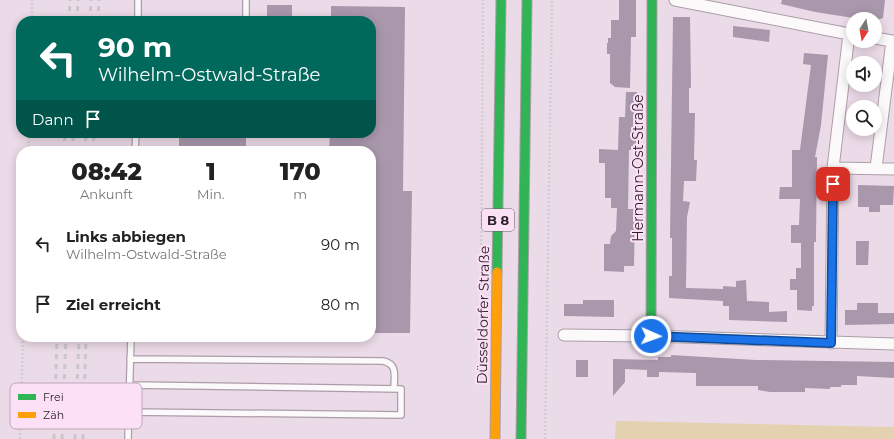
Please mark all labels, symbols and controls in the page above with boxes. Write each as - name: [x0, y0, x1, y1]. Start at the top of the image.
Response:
- north arrow: [846, 12, 882, 48]
- map controls: [846, 12, 882, 136]
- text: 90 m: [98, 30, 172, 64]
- icon: left: [32, 32, 84, 84]
- button: sound: [846, 56, 882, 92]
- text: Wilhelm-Ostwald-Straße: [98, 64, 320, 86]
- street label: Hermann-Ost-Straße: [629, 94, 647, 242]
- button: search: [846, 100, 882, 136]
- icon: arrive: [82, 108, 104, 130]
- text: Dann: [32, 110, 74, 129]
- text: 08:42: [71, 157, 142, 186]
- text: 1: [206, 157, 216, 186]
- text: 170: [280, 157, 321, 186]
- pin: [816, 167, 850, 201]
- icon: arrive: [822, 173, 844, 195]
- text: Ankunft: [80, 186, 133, 202]
- text: Min.: [197, 186, 225, 202]
- text: m: [293, 186, 307, 202]
- road number: B 8: [482, 209, 514, 231]
- text: Links abbiegen: [66, 227, 186, 246]
- icon: left: [32, 233, 54, 255]
- text: 90 m: [321, 235, 360, 254]
- text: Wilhelm-Ostwald-Straße: [66, 246, 227, 262]
- street label: Düsseldorfer Straße: [473, 246, 493, 384]
- icon: arrive: [32, 293, 54, 315]
- text: Ziel erreicht: [66, 295, 161, 314]
- text: 80 m: [321, 295, 360, 314]
- position arrow: [630, 315, 672, 357]
- legend: [10, 383, 142, 429]
- text: Frei: [43, 390, 64, 404]
- text: Zäh: [43, 408, 64, 422]

